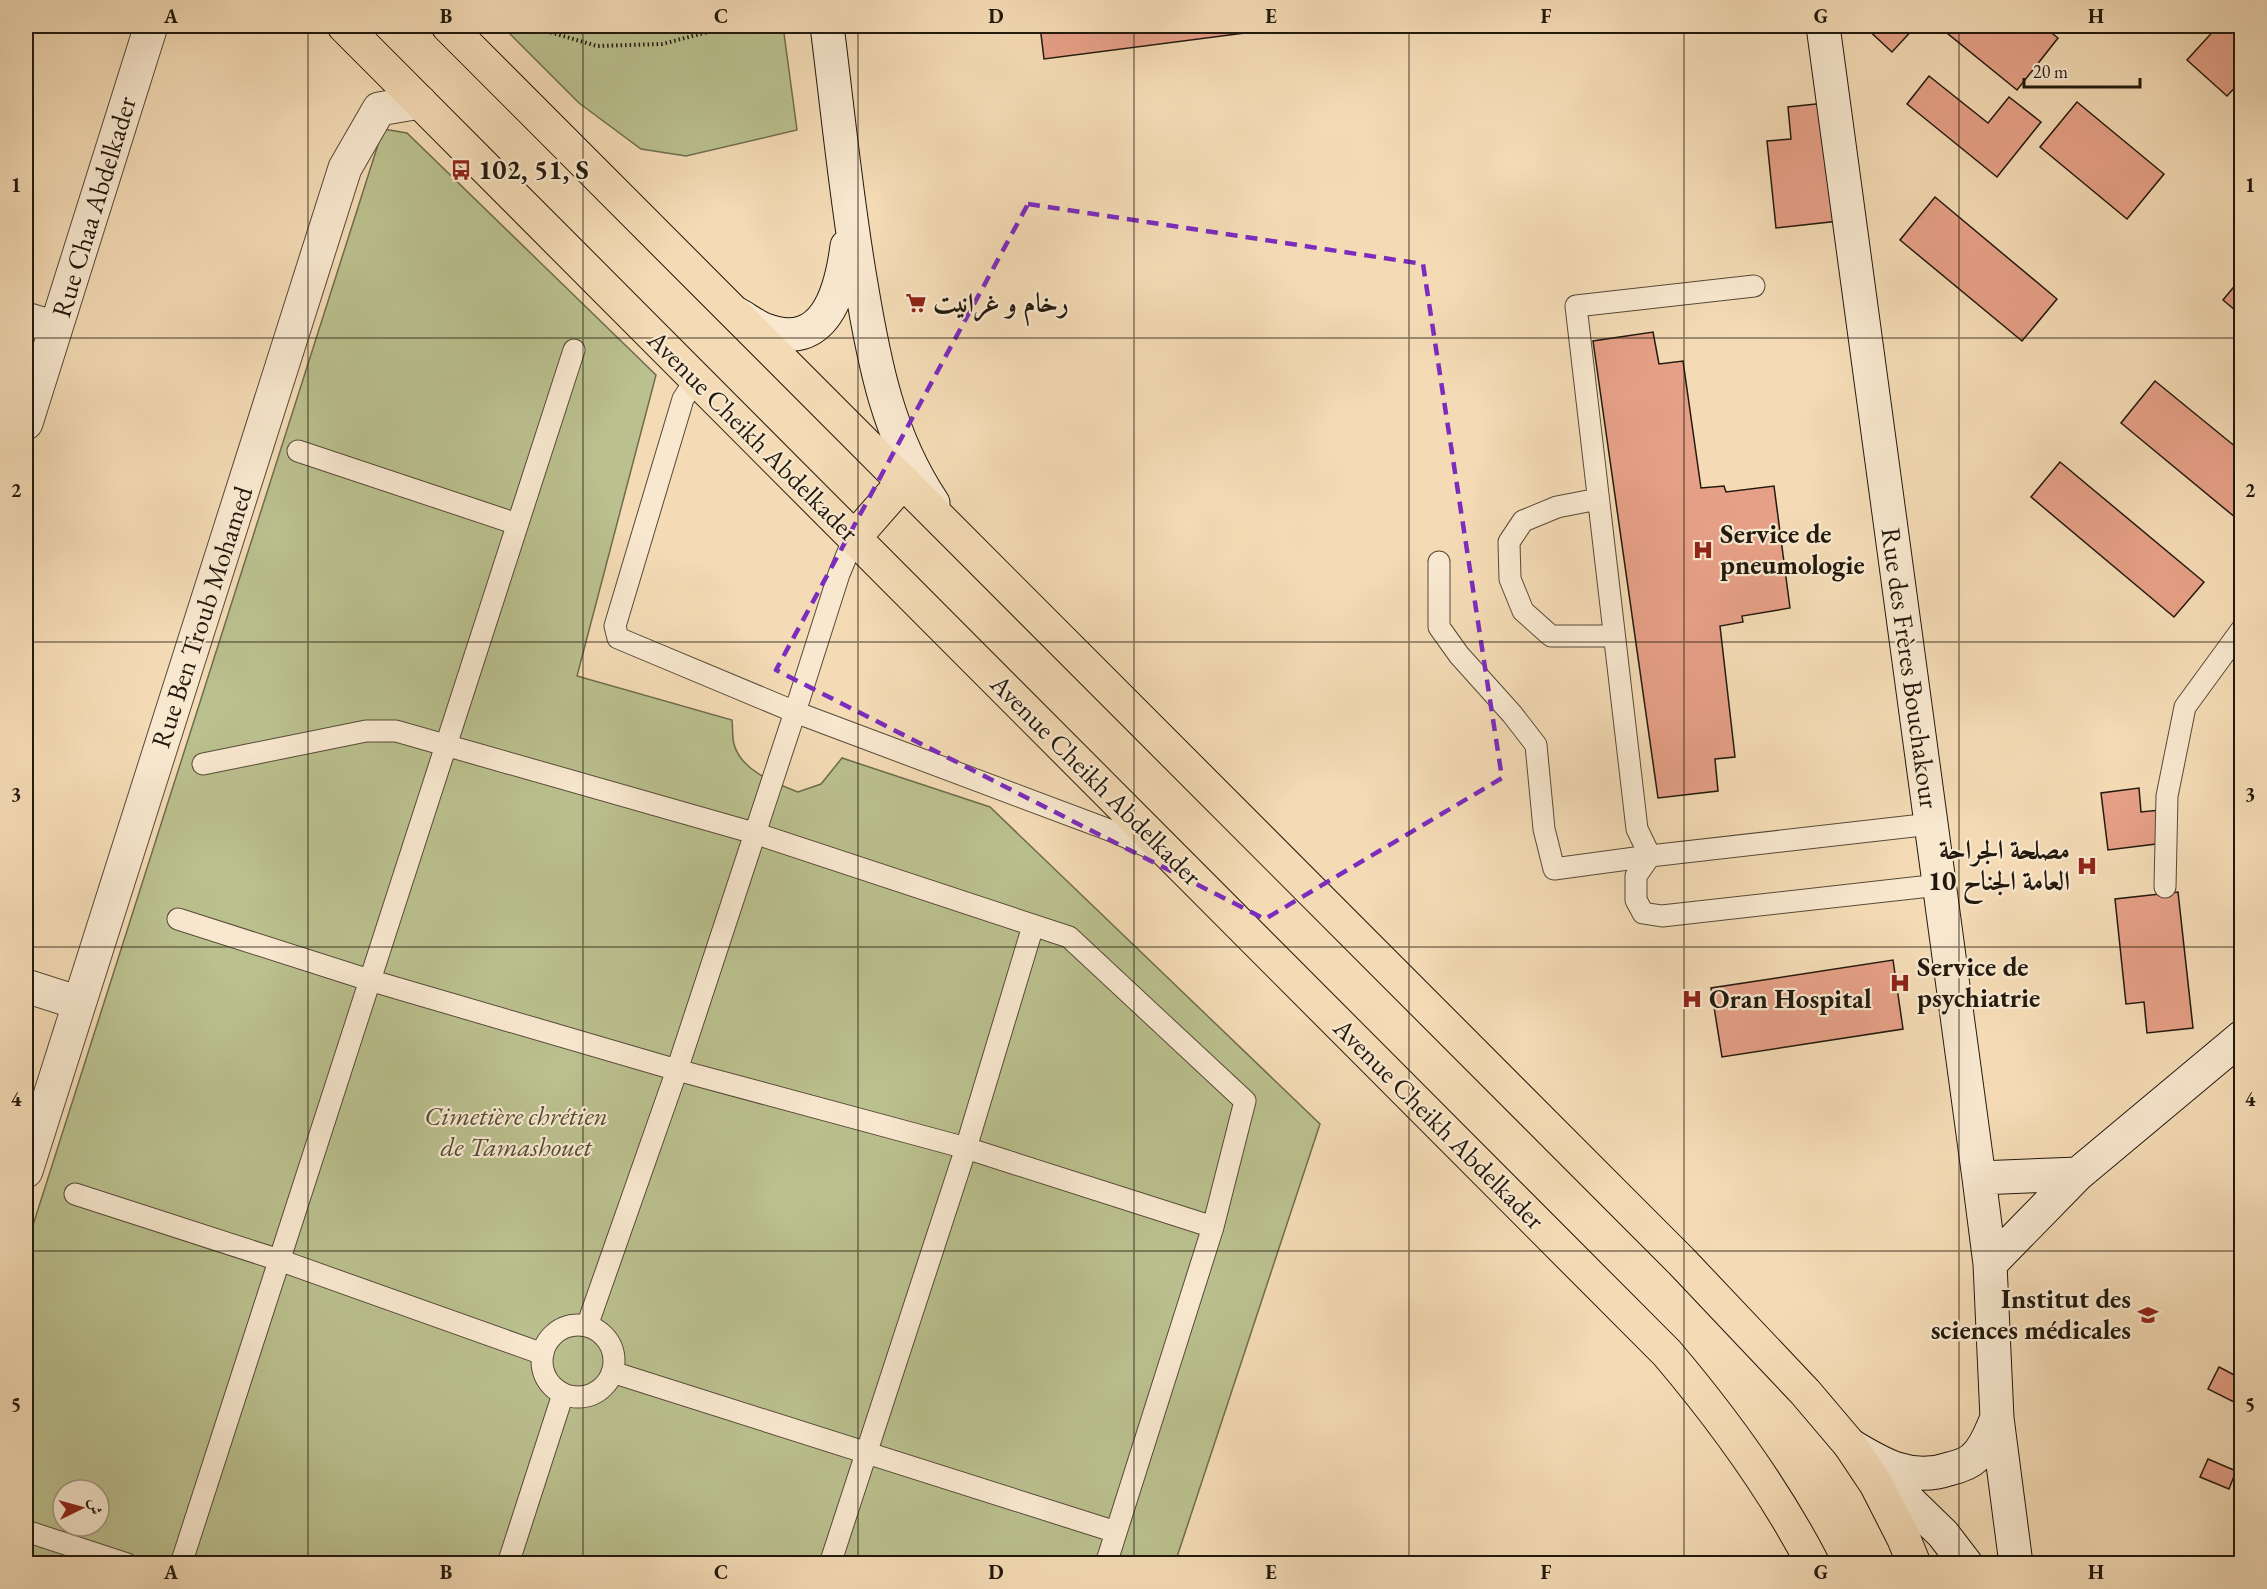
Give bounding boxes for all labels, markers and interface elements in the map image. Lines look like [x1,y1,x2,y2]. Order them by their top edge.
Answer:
text: A [163,3,179,29]
text: B [440,3,452,29]
text: C [714,3,728,29]
text: D [988,3,1004,29]
text: E [1265,3,1277,29]
text: F [1541,3,1552,29]
text: G [1814,3,1828,29]
text: H [2088,3,2104,29]
scale bar [2024,51,2140,89]
text: 20 m [2033,60,2068,83]
street label: Rue Chaa Abdelkader [43,92,144,322]
place label: 102, 51, S [478,152,589,187]
bus stop icon: 102, 51, S [449,158,473,182]
text: 1 [11,172,21,198]
text: 1 [2245,172,2255,198]
place label: رخام و غرانيت [933,285,1069,327]
supermarket icon: رخام و غرانيت [904,291,928,315]
street label: Avenue Cheikh Abdelkader [640,322,866,549]
text: 2 [11,477,22,503]
text: 2 [2245,477,2256,503]
street label: Rue Ben Troub Mohamed [143,481,260,752]
place label: Service de pneumologie [1720,516,1865,582]
street label: Rue des Frères Bouchakour [1873,525,1948,811]
hospital icon: Service de pneumologie [1691,538,1715,562]
street label: Avenue Cheikh Abdelkader [983,666,1209,893]
text: 3 [11,781,21,807]
text: 3 [2245,781,2255,807]
place label: مصلحة الجراحة العامة الجناح 10 [1928,832,2070,905]
hospital icon: مصلحة الجراحة العامة الجناح 10 [2075,854,2099,878]
place label: Service de psychiatrie [1917,949,2040,1015]
hospital icon: Service de psychiatrie [1888,971,1912,995]
place label: Oran Hospital [1709,981,1872,1016]
hospital icon: Oran Hospital [1680,987,1704,1011]
street label: Avenue Cheikh Abdelkader [1326,1010,1552,1237]
text: 4 [11,1086,22,1112]
text: 4 [2245,1086,2256,1112]
park label: Cimetière chrétien de Tamashouet [424,1098,608,1164]
place label: Institut des sciences médicales [1931,1281,2131,1347]
school or university icon: Institut des sciences médicales [2136,1303,2160,1327]
text: 5 [11,1391,21,1417]
text: 5 [2245,1391,2255,1417]
north arrow [51,1478,111,1538]
text: ش [84,1498,107,1516]
text: A [163,1559,179,1585]
text: B [440,1559,452,1585]
text: C [714,1559,728,1585]
text: D [988,1559,1004,1585]
text: E [1265,1559,1277,1585]
text: F [1541,1559,1552,1585]
text: G [1814,1559,1828,1585]
text: H [2088,1559,2104,1585]

